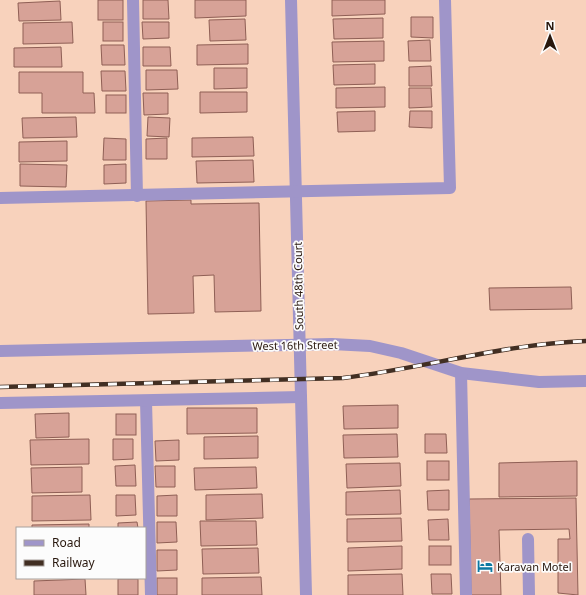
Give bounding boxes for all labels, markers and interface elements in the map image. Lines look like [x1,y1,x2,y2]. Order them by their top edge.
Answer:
north arrow [530,16,570,56]
text: N [546,18,554,33]
street label: South 48th Court [290,242,306,330]
street label: West 16th Street [252,337,338,353]
legend [16,527,146,579]
text: Road [52,534,81,551]
text: Railway [52,554,96,571]
hotel icon: Karavan Motel [476,557,494,575]
place label: Karavan Motel [497,559,572,574]

